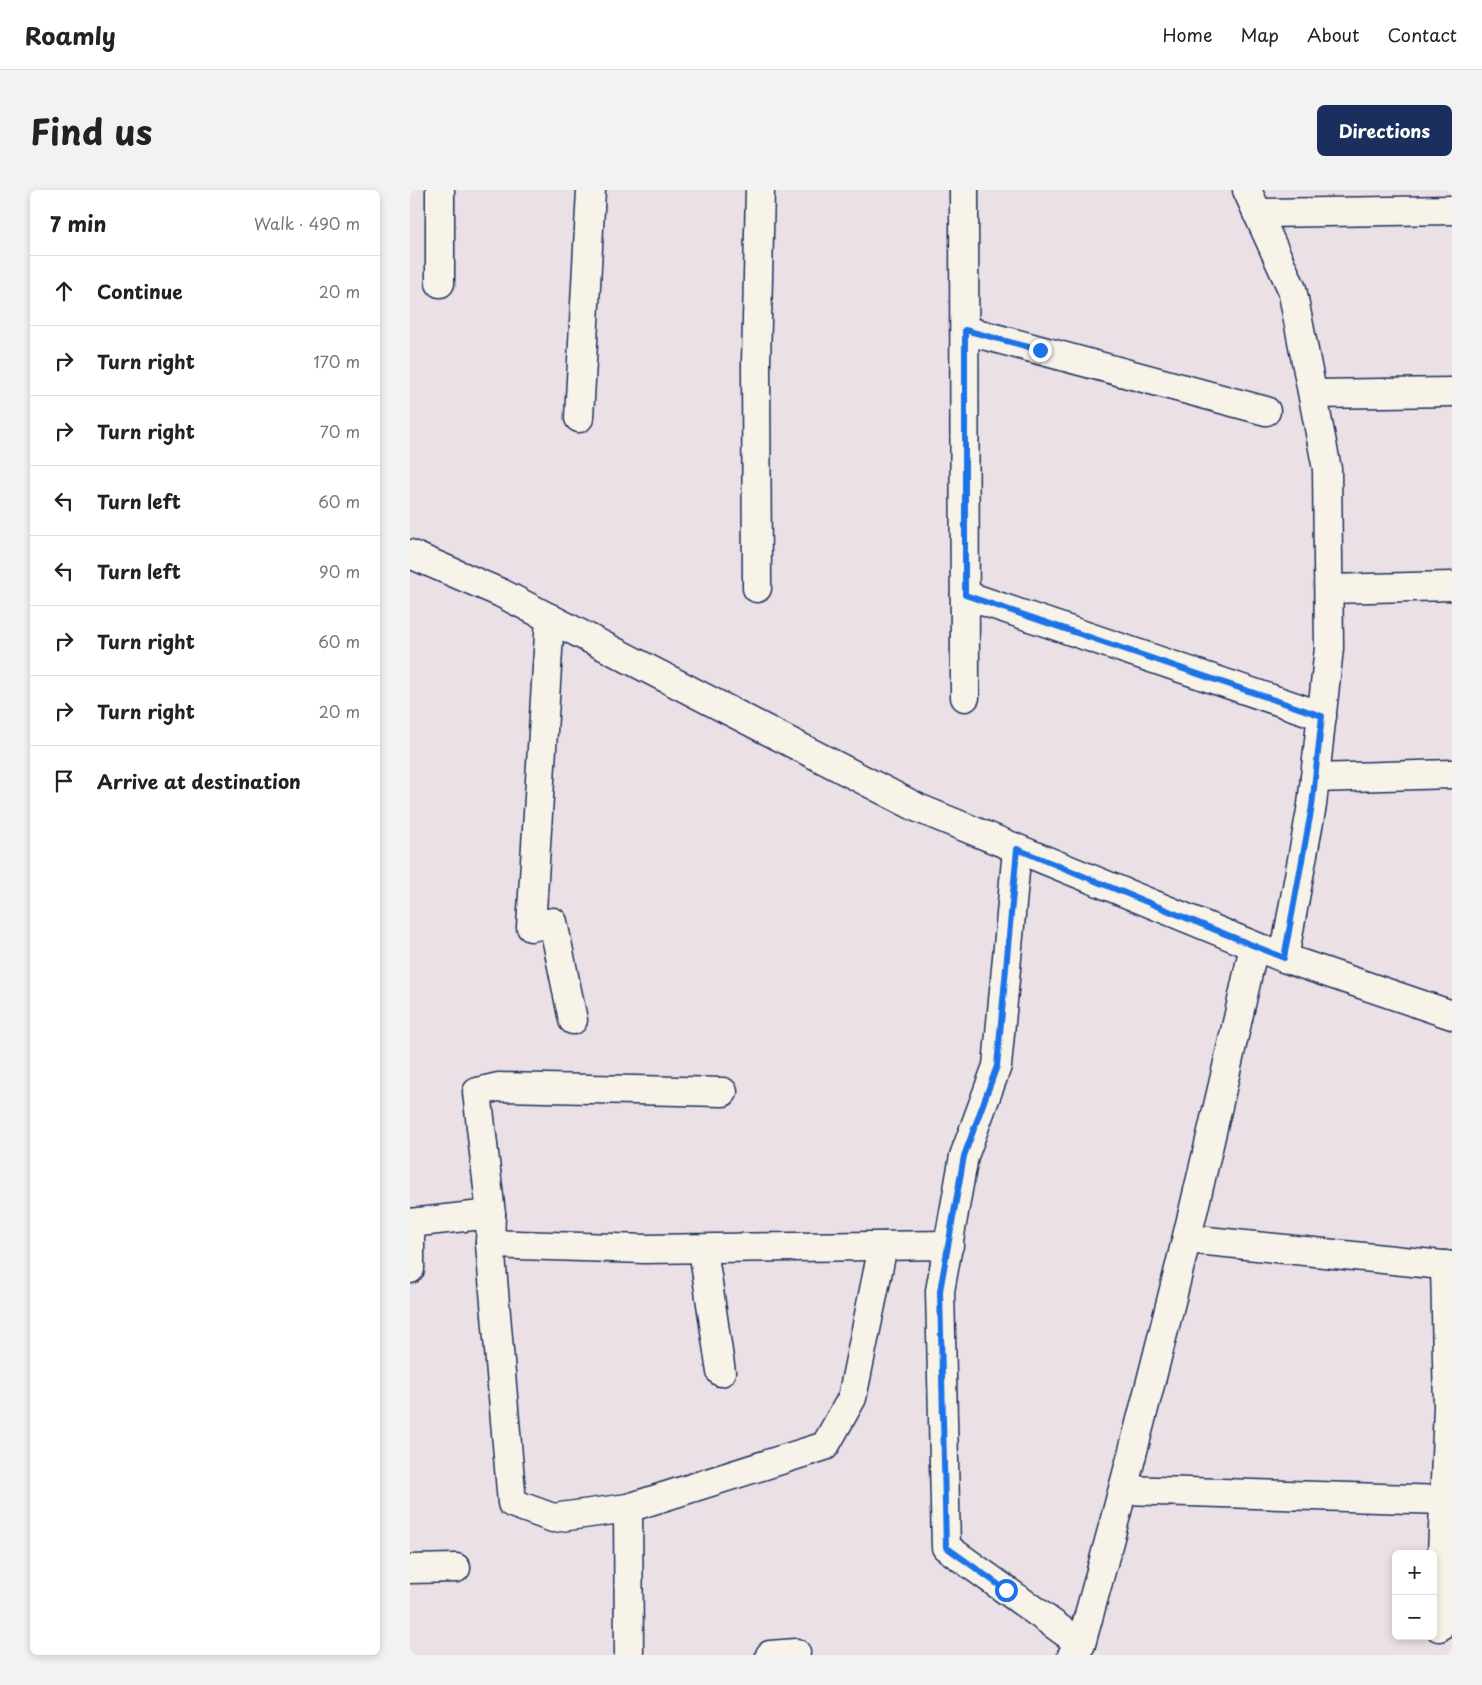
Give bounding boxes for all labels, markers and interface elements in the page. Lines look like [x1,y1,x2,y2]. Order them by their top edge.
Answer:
text: Roamly [25,17,116,53]
text: Home [1162,21,1212,48]
text: Map [1240,21,1279,48]
text: About [1307,21,1359,48]
text: Contact [1387,21,1457,48]
text: Find us [30,104,152,157]
button: Directions [1317,105,1452,156]
text: 7 min [50,207,106,239]
text: Walk · 490 m [254,211,360,235]
icon: ahead [50,277,78,305]
text: Continue [97,277,183,305]
text: 20 m [319,279,360,303]
route end [1029,339,1052,362]
icon: right [50,347,78,375]
text: Turn right [97,347,195,375]
text: 170 m [314,349,360,373]
icon: right [50,417,78,445]
text: Turn right [97,417,195,445]
text: 70 m [320,419,360,443]
icon: left [50,487,78,515]
text: Turn left [97,487,181,515]
text: 60 m [318,489,360,513]
icon: left [50,557,78,585]
text: Turn left [97,557,181,585]
text: 90 m [319,559,360,583]
icon: right [50,627,78,655]
text: Turn right [97,627,195,655]
text: 60 m [318,629,360,653]
icon: right [50,697,78,725]
text: Turn right [97,697,195,725]
text: 20 m [319,699,360,723]
icon: arrive [50,767,78,795]
text: Arrive at destination [97,767,301,795]
map controls [1392,1550,1437,1640]
button: + [1392,1550,1437,1595]
route start [995,1579,1018,1602]
button: − [1392,1595,1437,1640]

